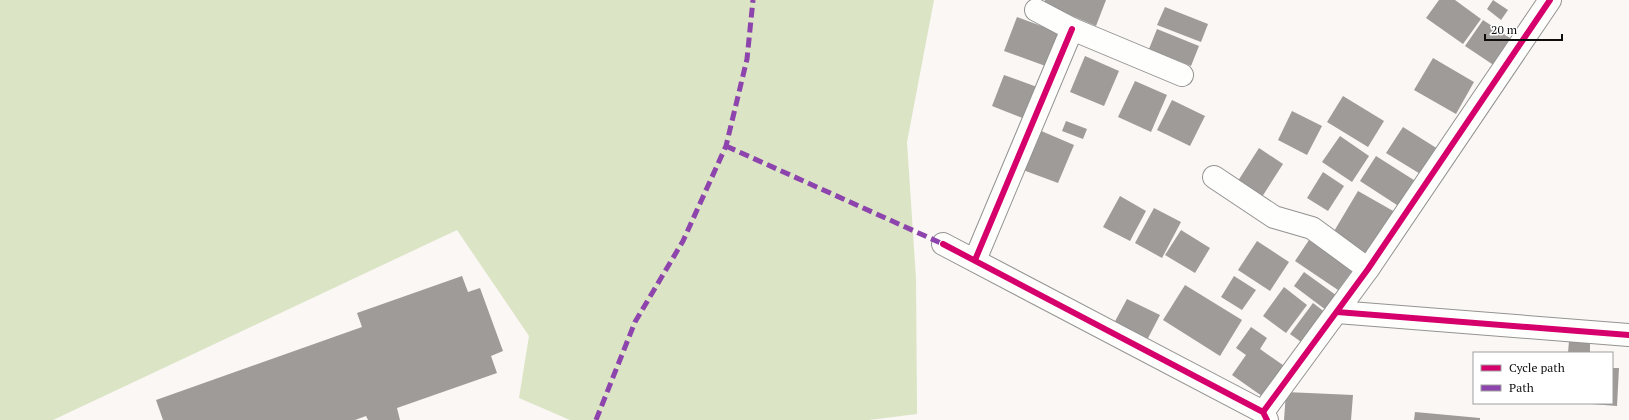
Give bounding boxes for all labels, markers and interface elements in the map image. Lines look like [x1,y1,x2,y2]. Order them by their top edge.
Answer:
scale bar [1485,16,1562,42]
text: 20 m [1491,22,1518,37]
legend [1473,352,1613,404]
text: Cycle path [1509,360,1565,375]
text: Path [1509,380,1534,395]

